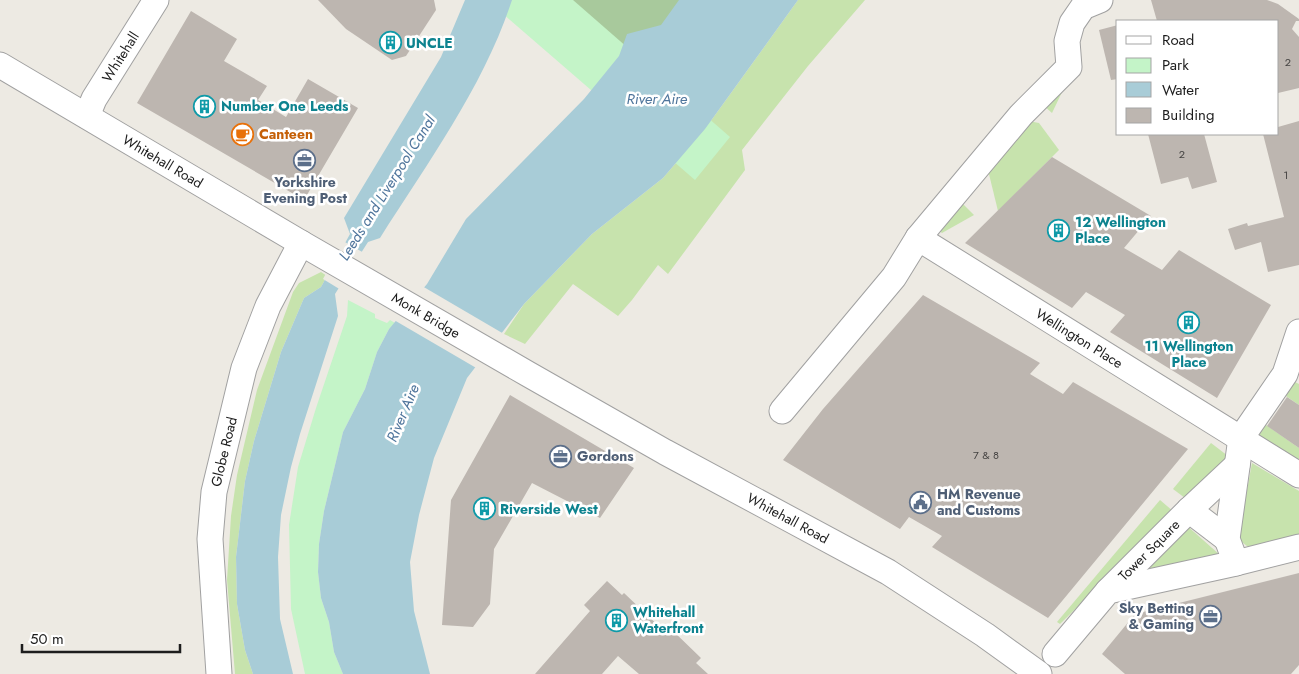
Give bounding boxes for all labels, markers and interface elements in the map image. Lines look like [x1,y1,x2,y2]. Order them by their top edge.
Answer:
legend [1116,20,1279,135]
street label: Whitehall [97,28,144,86]
text: Road [1162,29,1194,51]
building icon: UNCLE [378,31,402,55]
place label: UNCLE [406,33,453,53]
text: Park [1162,54,1189,76]
house number: 2 [1285,54,1291,70]
text: Water [1162,79,1200,101]
water label: River Aire [627,88,688,110]
building icon: Number One Leeds [193,94,217,118]
place label: Number One Leeds [221,96,349,116]
text: Building [1162,104,1214,126]
water label: Leeds and Liverpool Canal [333,111,441,265]
cafe icon: Canteen [231,122,255,146]
place label: Canteen [259,124,313,144]
street label: Whitehall Road [119,130,207,193]
house number: 2 [1179,146,1185,162]
office icon: Yorkshire Evening Post [293,148,317,172]
house number: 1 [1284,167,1288,183]
place label: Yorkshire Evening Post [263,172,347,208]
place label: 12 Wellington Place [1075,212,1166,248]
building icon: 12 Wellington Place [1047,218,1071,242]
street label: Monk Bridge [388,287,464,343]
street label: Wellington Place [1032,304,1127,373]
building icon: 11 Wellington Place [1177,311,1201,335]
place label: 11 Wellington Place [1144,336,1234,372]
water label: River Aire [381,380,425,445]
street label: Globe Road [206,415,242,489]
office icon: Gordons [549,444,573,468]
place label: Gordons [577,446,634,466]
house number: 7 & 8 [973,447,999,463]
place label: HM Revenue and Customs [937,484,1021,520]
street label: Whitehall Road [743,488,832,548]
public building icon: HM Revenue and Customs [909,490,933,514]
building icon: Riverside West [472,497,496,521]
place label: Riverside West [500,499,598,519]
street label: Tower Square [1114,515,1184,585]
place label: Sky Betting & Gaming [1119,598,1194,634]
place label: Whitehall Waterfront [633,602,704,638]
office icon: Sky Betting & Gaming [1198,604,1222,628]
building icon: Whitehall Waterfront [605,608,629,632]
scale bar [22,622,180,654]
text: 50 m [30,628,64,650]

